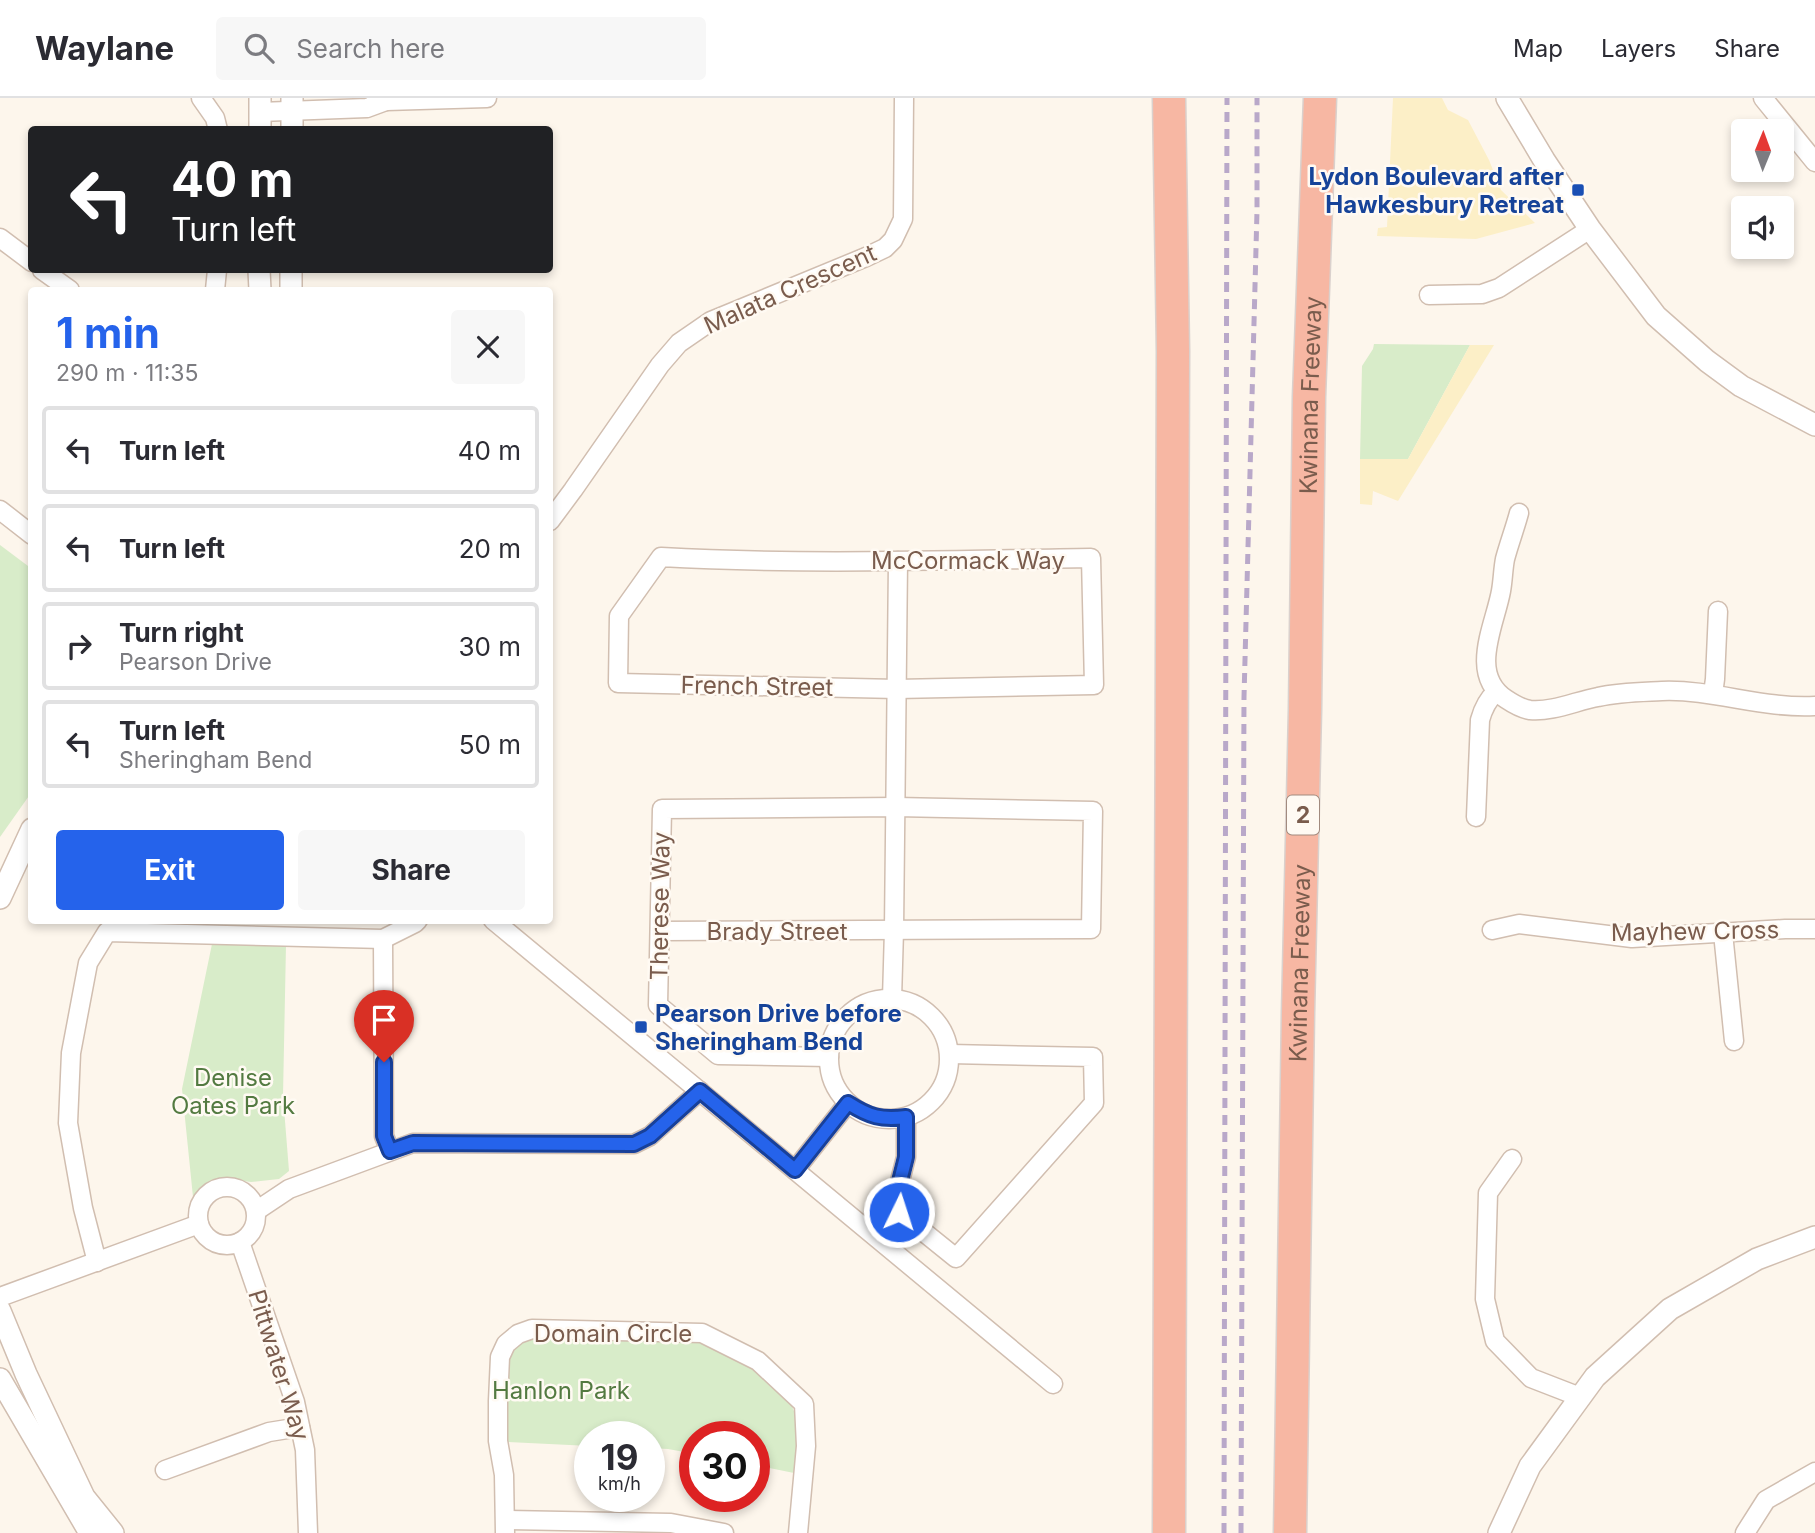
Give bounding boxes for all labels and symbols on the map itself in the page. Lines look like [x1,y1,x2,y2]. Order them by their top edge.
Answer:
north arrow [1731,119,1794,182]
place label: Lydon Boulevard after Hawkesbury Retreat [1308,162,1564,219]
marker: Lydon Boulevard after Hawkesbury Retreat [1570,182,1586,198]
street label: Malata Crescent [700,238,881,340]
street label: Kwinana Freeway [1293,296,1327,494]
street label: McCormack Way [871,546,1065,575]
street label: French Street [680,670,834,702]
road number: 2 [1287,796,1319,834]
street label: Therese Way [644,831,676,981]
street label: Kwinana Freeway [1283,864,1316,1062]
street label: Mayhew Cross [1611,915,1779,947]
street label: Brady Street [707,917,848,946]
pin [354,990,414,1062]
place label: Pearson Drive before Sheringham Bend [655,999,902,1056]
marker: Pearson Drive before Sheringham Bend [633,1019,649,1035]
park label: Denise Oates Park [171,1063,295,1120]
position arrow [862,1175,936,1249]
street label: Pittwater Way [242,1286,316,1444]
street label: Domain Circle [534,1319,692,1348]
park label: Hanlon Park [492,1376,630,1405]
speed limit sign: 30 [679,1421,770,1512]

